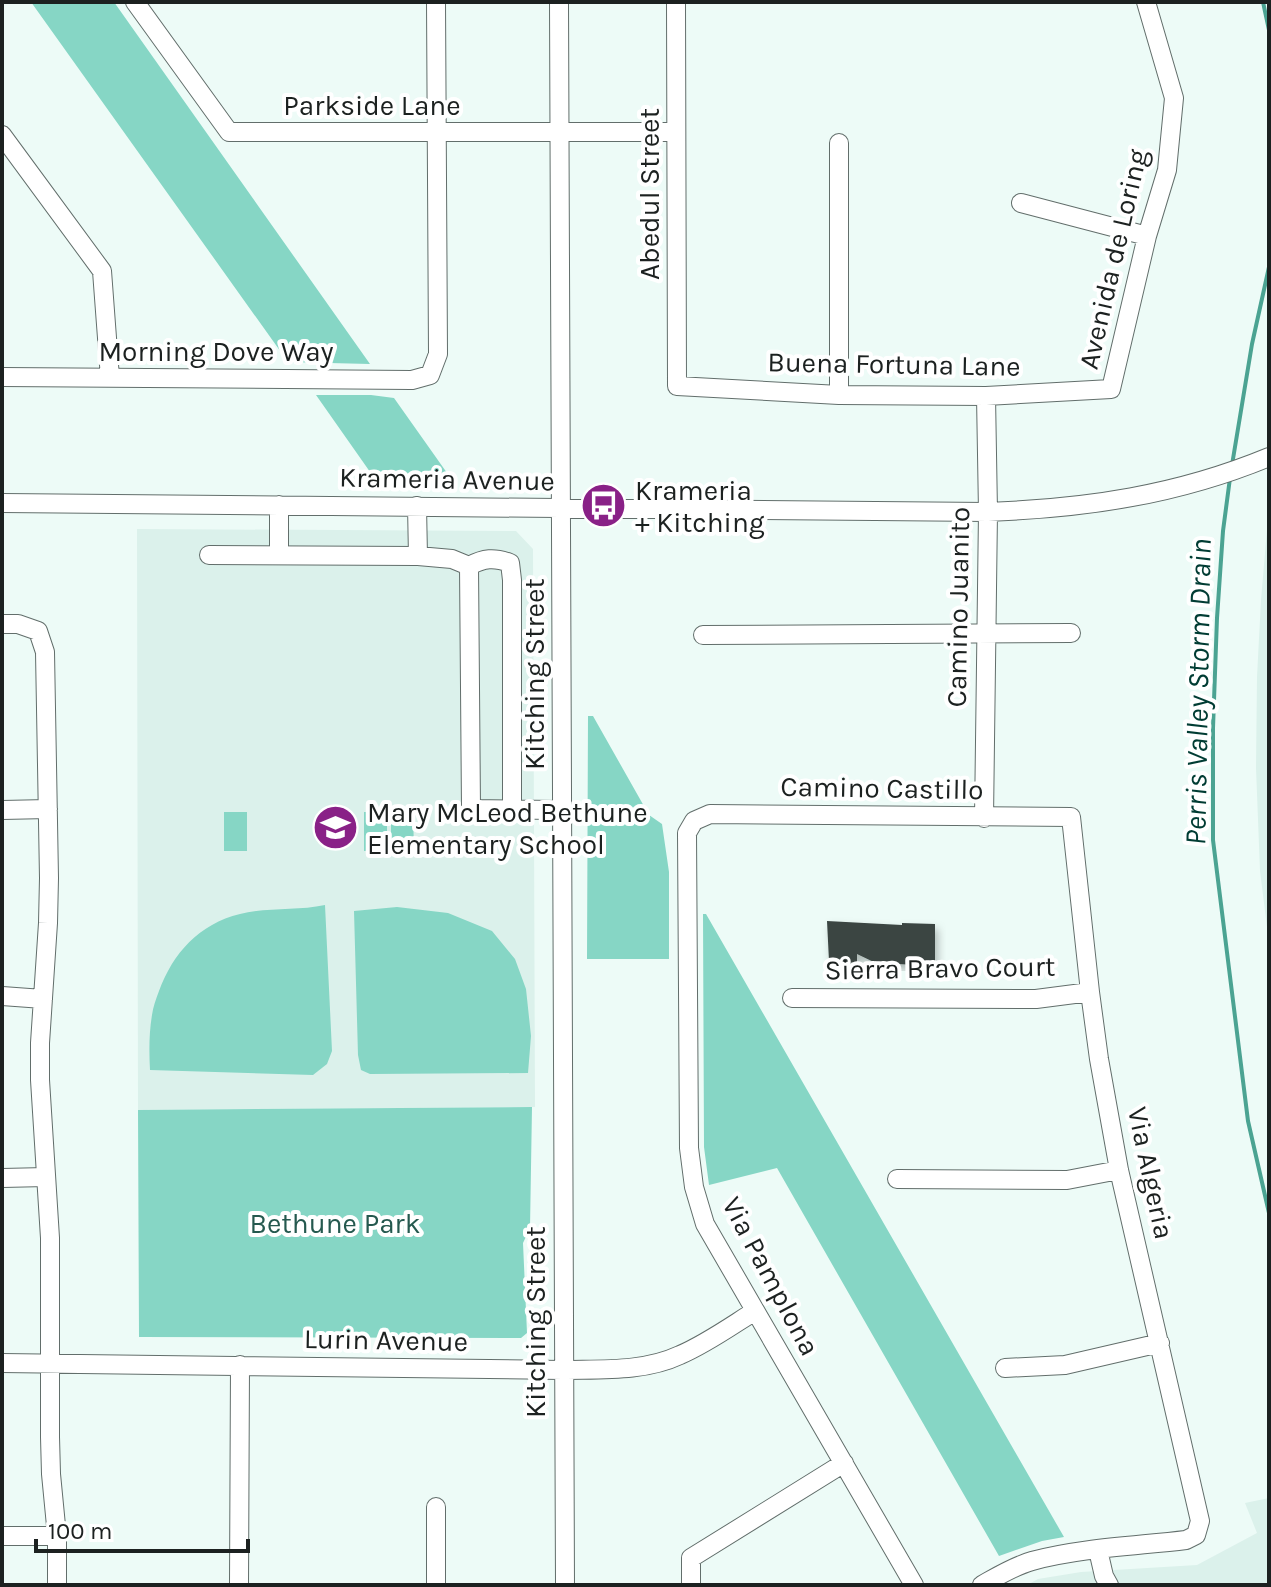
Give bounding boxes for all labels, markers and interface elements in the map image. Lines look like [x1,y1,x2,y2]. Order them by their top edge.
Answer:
street label: Parkside Lane [283,89,461,122]
street label: Abedul Street [633,108,666,280]
street label: Avenida de Loring [1072,145,1154,372]
street label: Morning Dove Way [98,335,334,368]
street label: Buena Fortuna Lane [767,345,1021,383]
street label: Krameria Avenue [339,461,555,497]
place label: Krameria + Kitching [635,474,765,539]
bus stop icon: Krameria + Kitching [580,482,628,530]
street label: Camino Juanito [940,506,976,708]
water label: Perris Valley Storm Drain [1177,538,1219,846]
street label: Kitching Street [518,578,551,770]
street label: Camino Castillo [780,770,984,806]
place label: Mary McLeod Bethune Elementary School [367,796,648,861]
school or university icon: Mary McLeod Bethune Elementary School [312,804,360,852]
street label: Sierra Bravo Court [824,949,1056,987]
street label: Via Algeria [1121,1104,1181,1242]
street label: Via Pamplona [715,1191,827,1361]
park label: Bethune Park [250,1207,420,1240]
street label: Kitching Street [519,1226,552,1418]
street label: Lurin Avenue [304,1322,468,1358]
scale bar [36,1503,248,1553]
text: 100 m [48,1517,113,1545]

